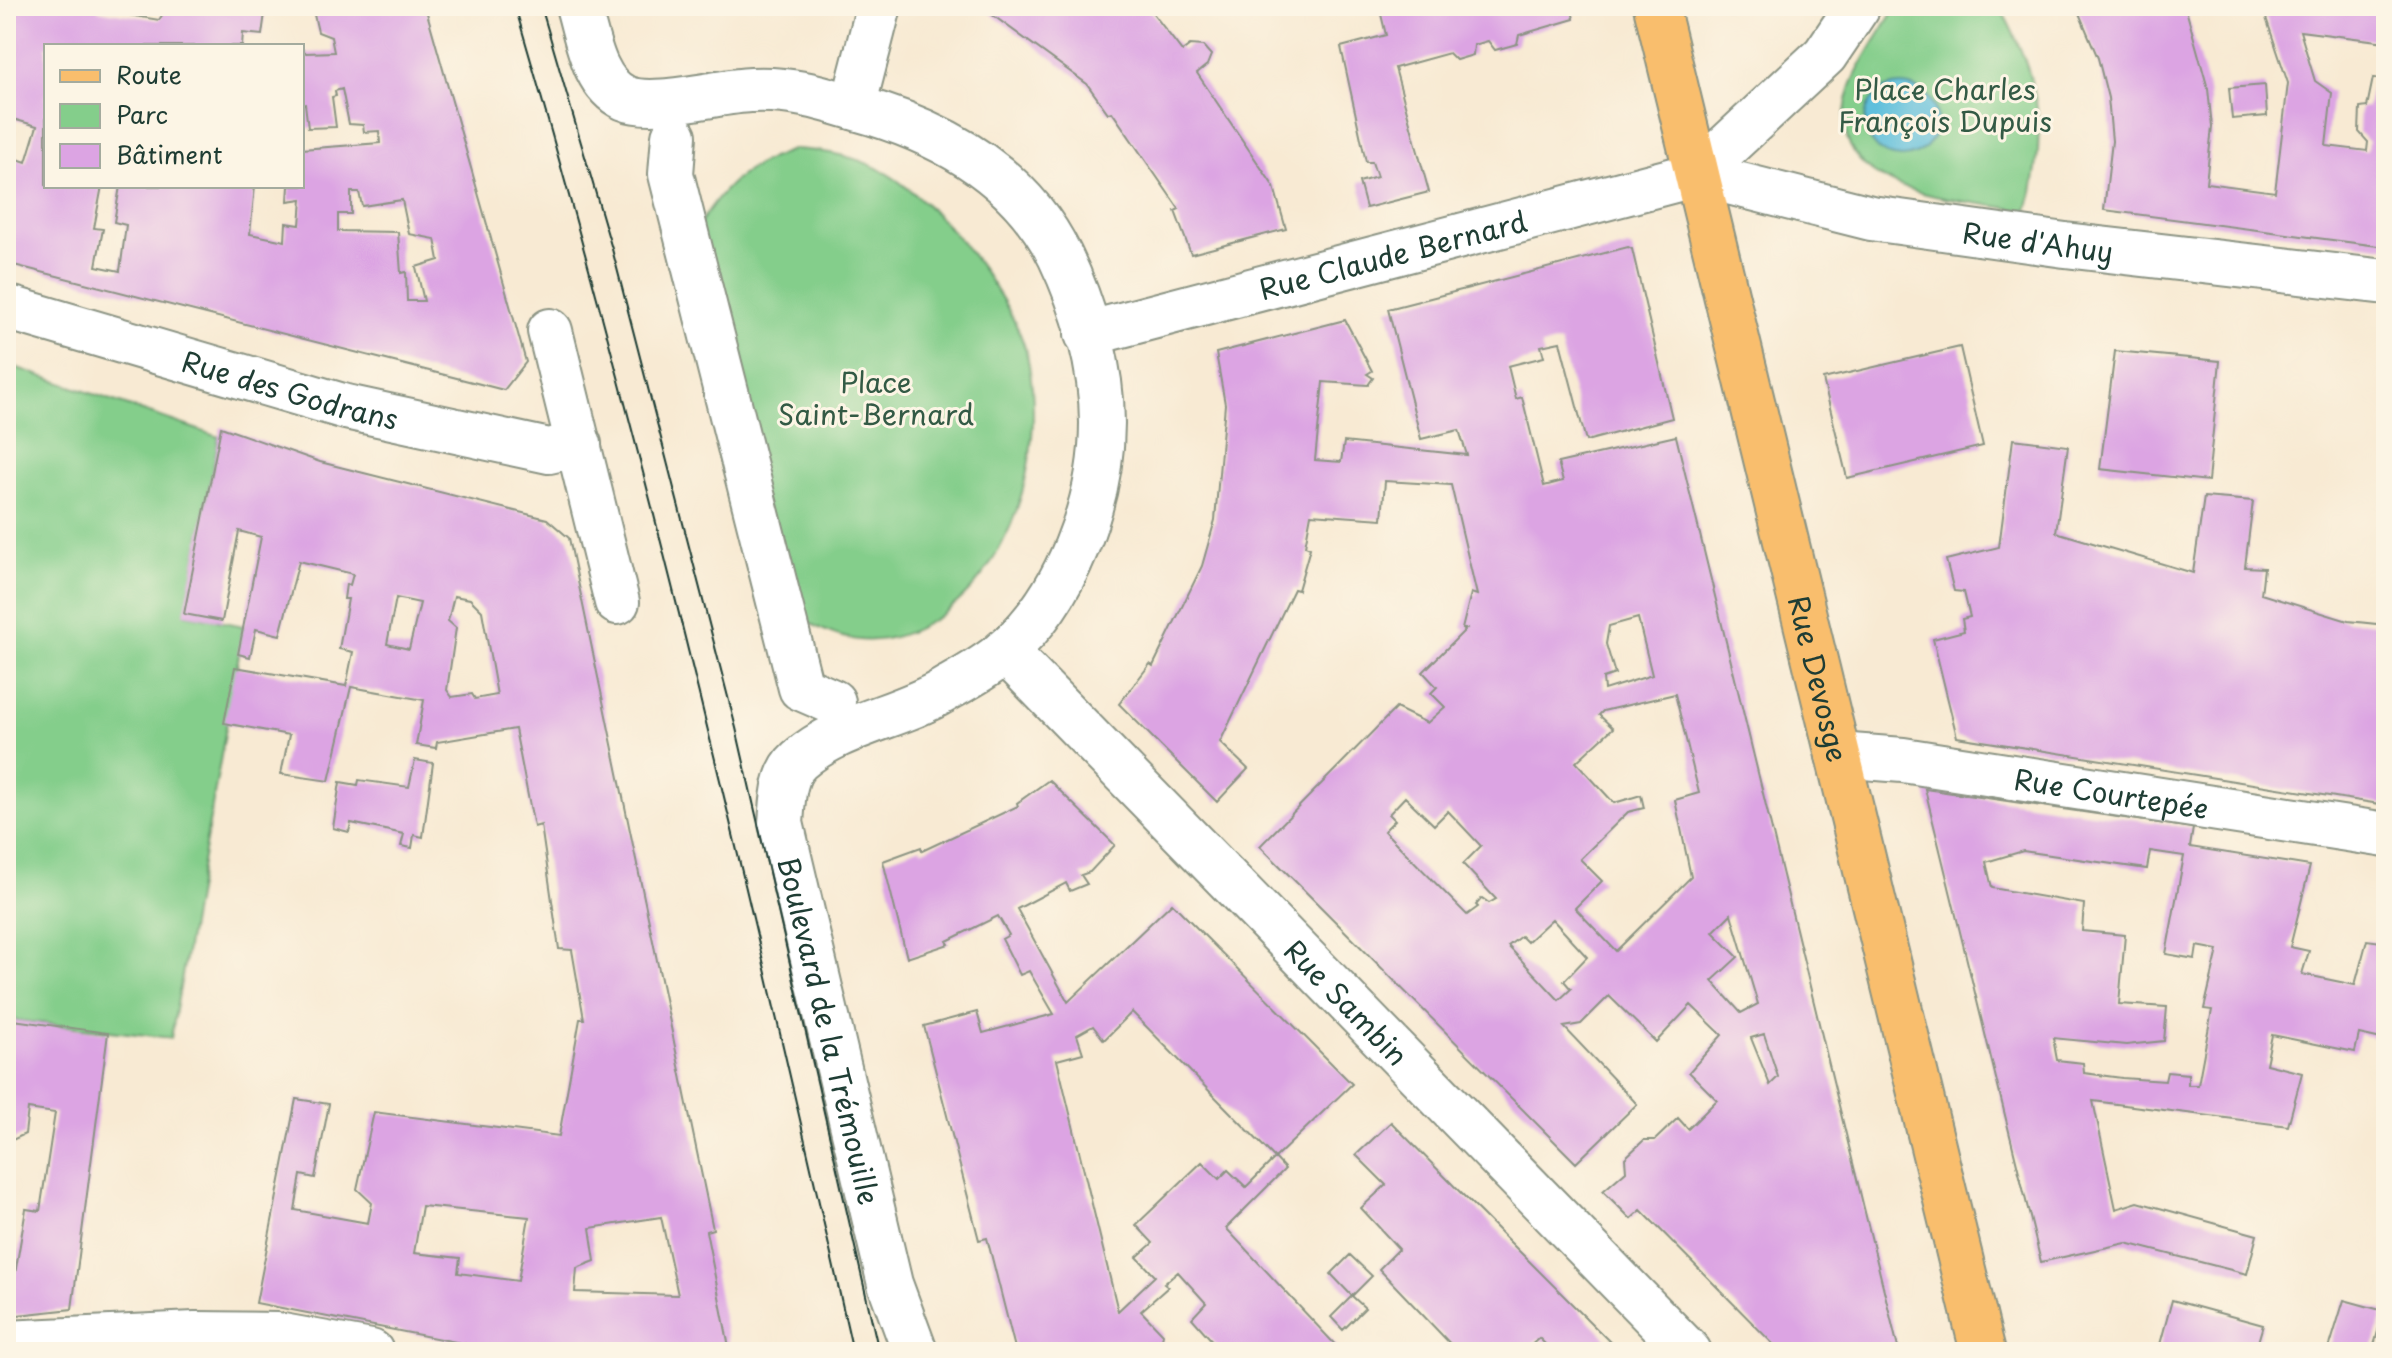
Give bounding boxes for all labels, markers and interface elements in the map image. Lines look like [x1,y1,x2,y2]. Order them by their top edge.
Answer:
legend [44,44,304,188]
text: Route [116,56,182,92]
park label: Place Charles François Dupuis [1838,67,2052,142]
text: Parc [116,96,168,132]
text: Bâtiment [116,136,223,172]
street label: Rue Claude Bernard [1254,198,1531,310]
street label: Rue d'Ahuy [1960,210,2115,272]
street label: Rue des Godrans [177,338,402,439]
park label: Place Saint-Bernard [778,360,974,435]
street label: Rue Devosge [1778,591,1860,766]
street label: Rue Courtepée [2011,756,2211,829]
street label: Boulevard de la Trémouille [768,852,892,1209]
street label: Rue Sambin [1275,929,1419,1075]

